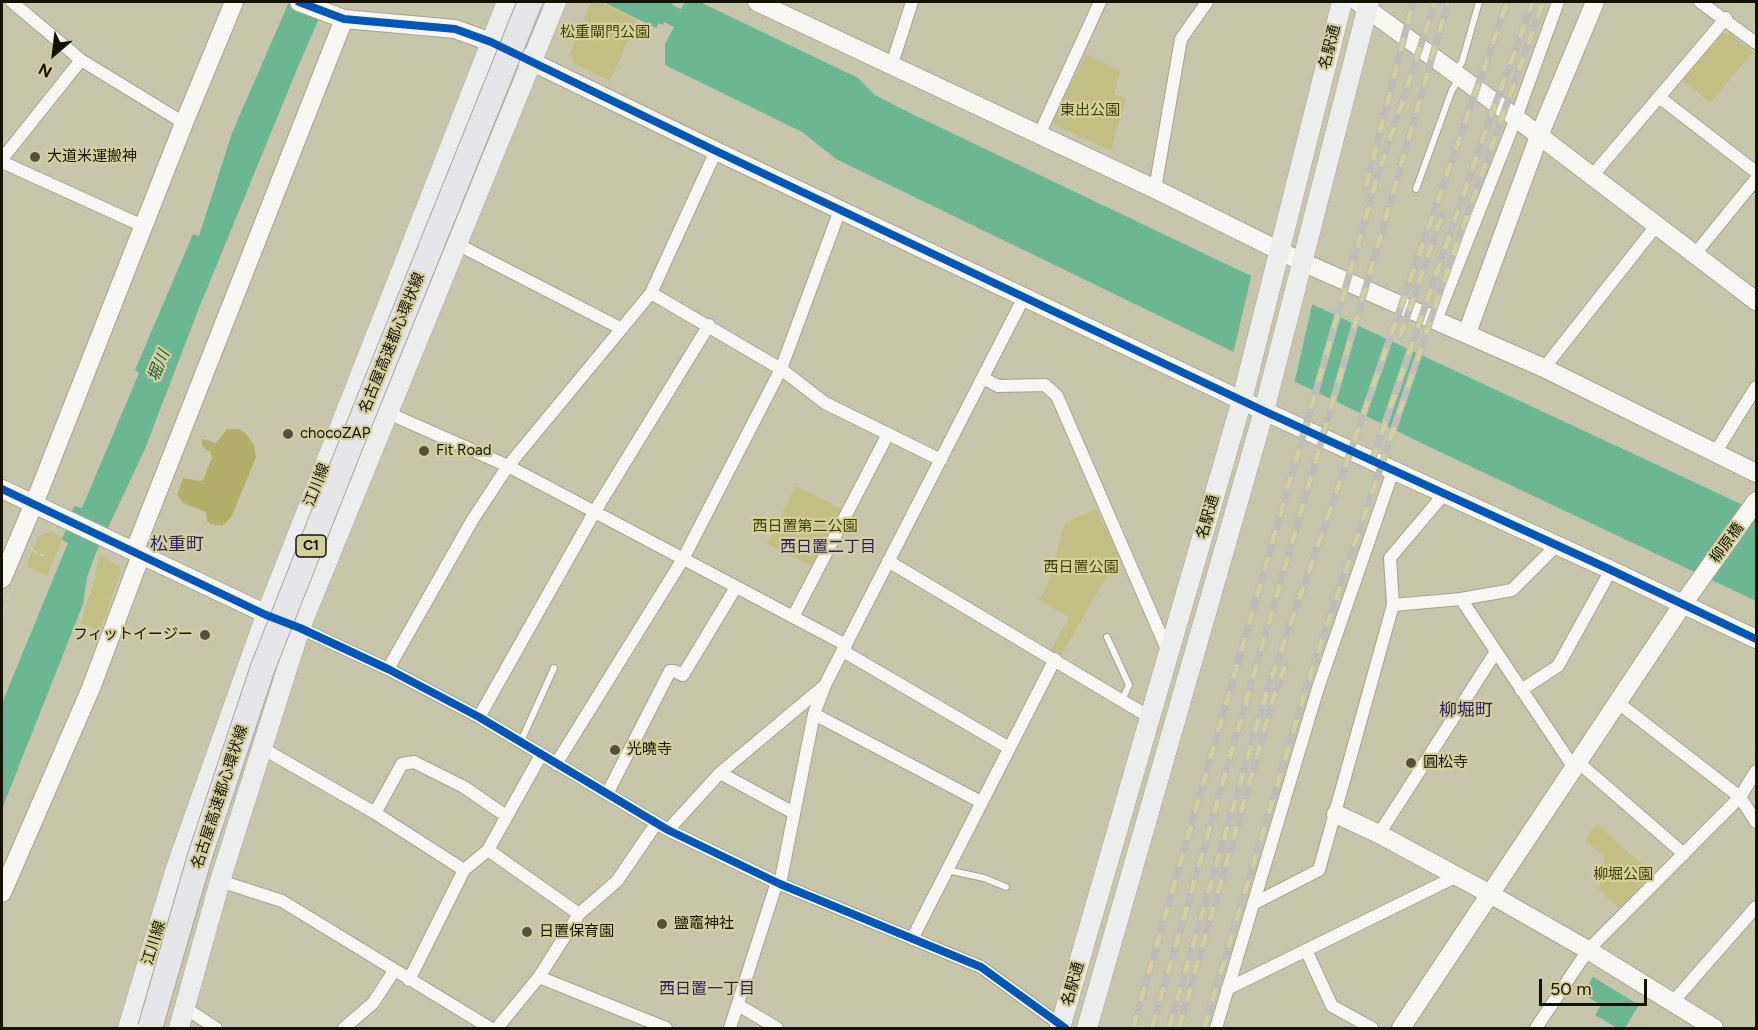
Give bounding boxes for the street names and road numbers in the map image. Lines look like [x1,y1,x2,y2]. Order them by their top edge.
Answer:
street label: 名駅通 [1316,23,1344,71]
street label: 名古屋高速都心環状線 [356,270,428,416]
street label: 江川線 [301,461,333,509]
street label: 名駅通 [1193,493,1223,541]
street label: 柳原橋 [1706,520,1748,566]
road number: C1 [296,535,326,557]
street label: 名古屋高速都心環状線 [188,723,252,871]
street label: 江川線 [139,919,169,967]
street label: 名駅通 [1058,960,1088,1008]

